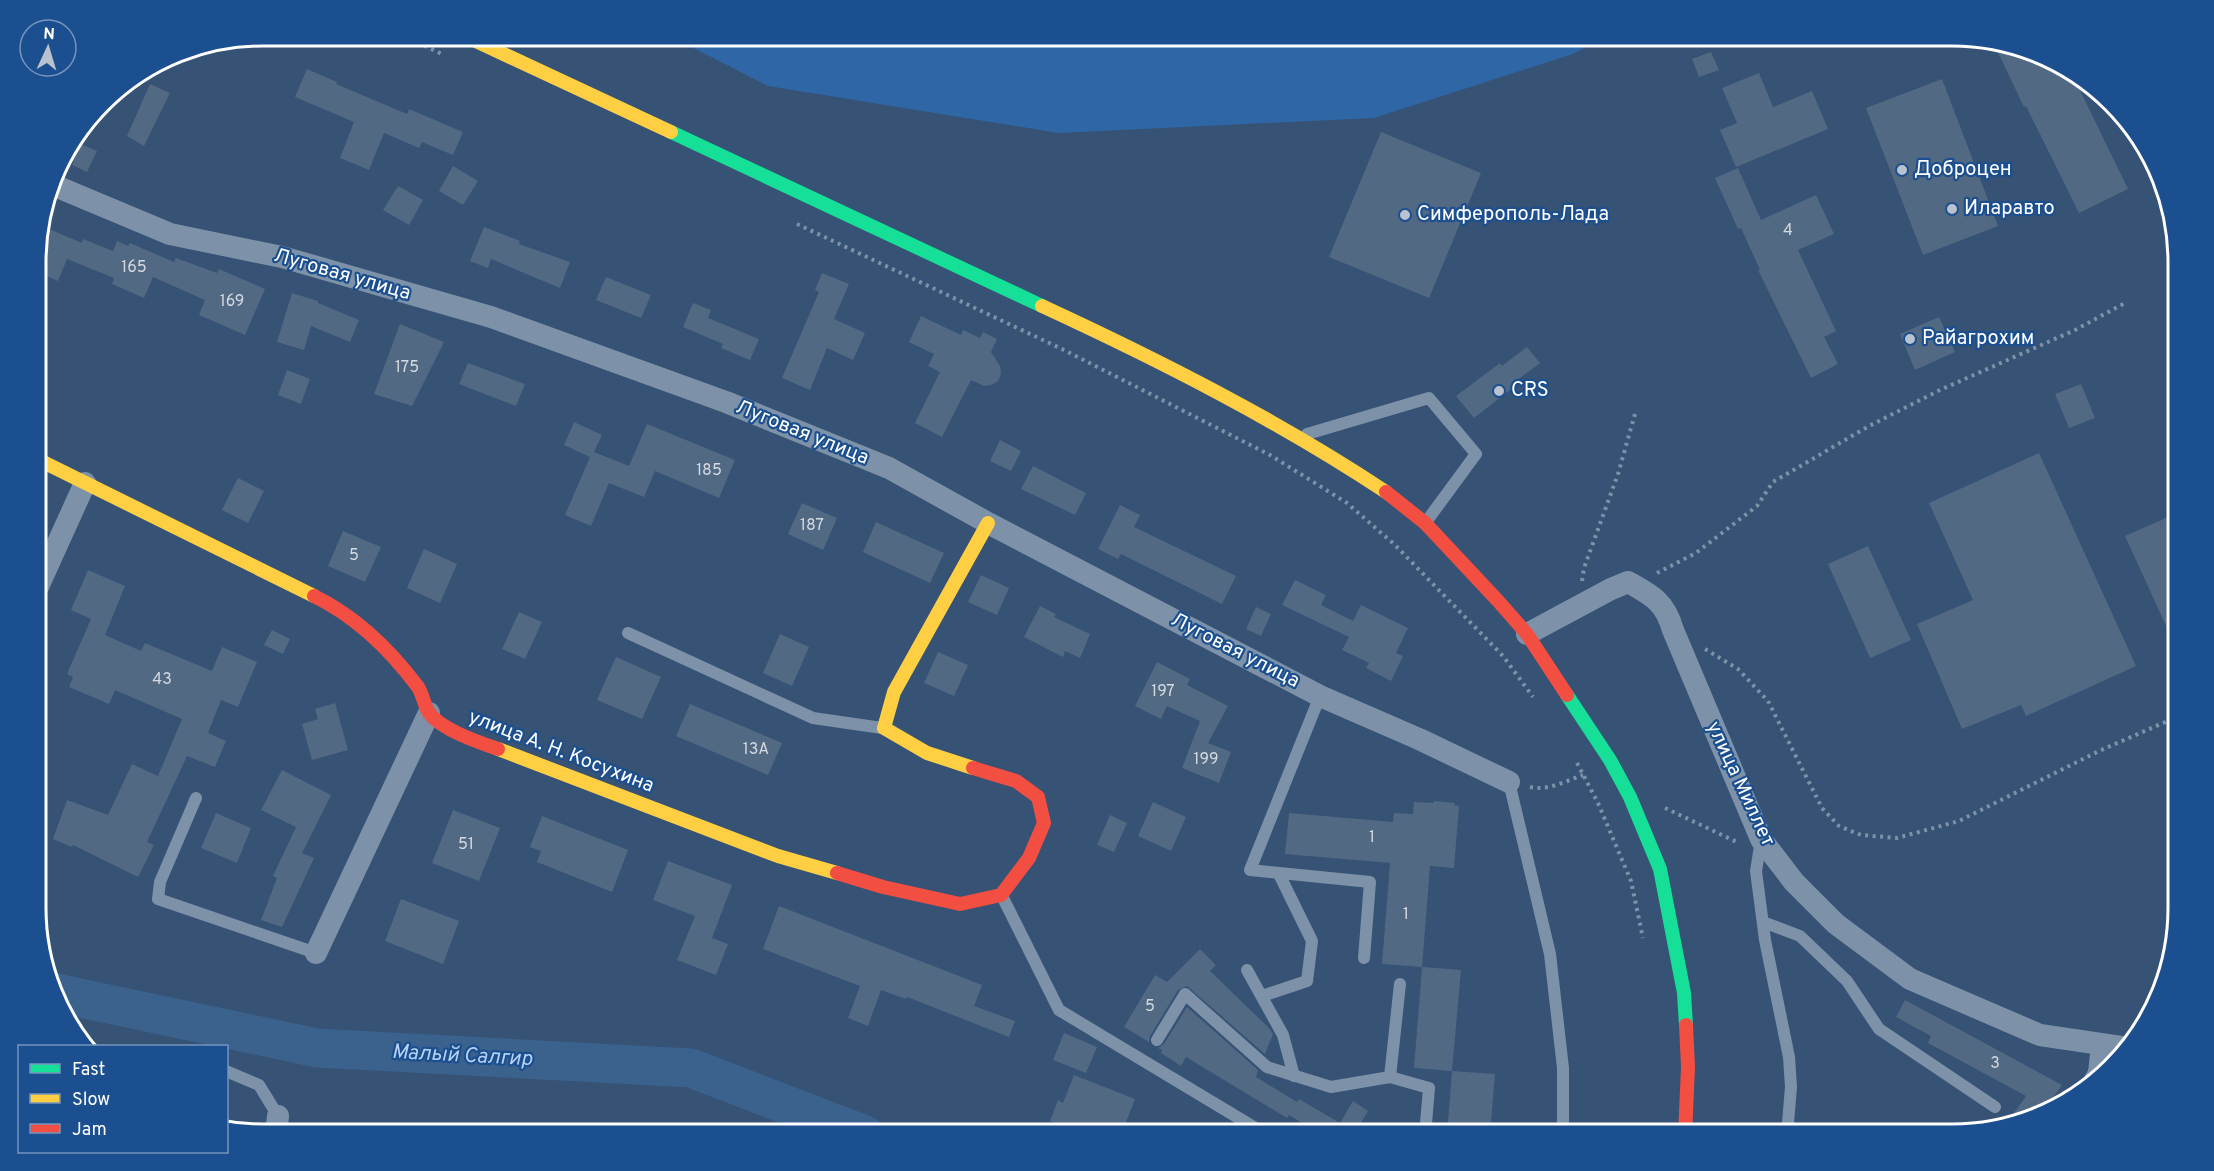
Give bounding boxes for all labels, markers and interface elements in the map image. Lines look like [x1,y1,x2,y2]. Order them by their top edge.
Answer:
north arrow [18,18,78,78]
text: N [42,25,55,45]
place label: Доброцен [1914,157,2012,183]
marker: Доброцен [1895,163,1909,177]
place label: Иларавто [1964,196,2055,222]
place label: Симферополь-Лада [1417,202,1609,228]
marker: Иларавто [1945,202,1959,216]
marker: Симферополь-Лада [1398,208,1412,222]
house number: 4 [1783,221,1793,241]
street label: Луговая улица [270,243,414,307]
house number: 165 [121,258,147,278]
house number: 169 [220,292,244,312]
place label: Райагрохим [1922,326,2034,352]
marker: Райагрохим [1903,332,1917,346]
house number: 175 [395,358,419,378]
place label: CRS [1511,378,1549,404]
marker: CRS [1492,384,1506,398]
street label: Луговая улица [732,394,872,472]
house number: 185 [696,461,722,481]
house number: 187 [800,516,824,536]
house number: 5 [349,546,359,566]
street label: Луговая улица [1166,607,1304,695]
house number: 43 [152,670,172,690]
house number: 197 [1151,682,1175,702]
street label: улица А. Н. Косухина [464,705,658,799]
street label: улица Миллет [1700,717,1780,851]
house number: 13А [743,740,769,760]
house number: 199 [1193,750,1219,770]
house number: 1 [1369,828,1375,848]
house number: 51 [458,835,474,855]
house number: 1 [1403,905,1409,925]
house number: 5 [1145,997,1155,1017]
water label: Малый Салгир [391,1039,533,1073]
legend [18,1045,228,1153]
house number: 3 [1990,1054,2000,1074]
text: Fast [72,1059,105,1082]
text: Slow [72,1089,110,1112]
text: Jam [72,1119,107,1142]

